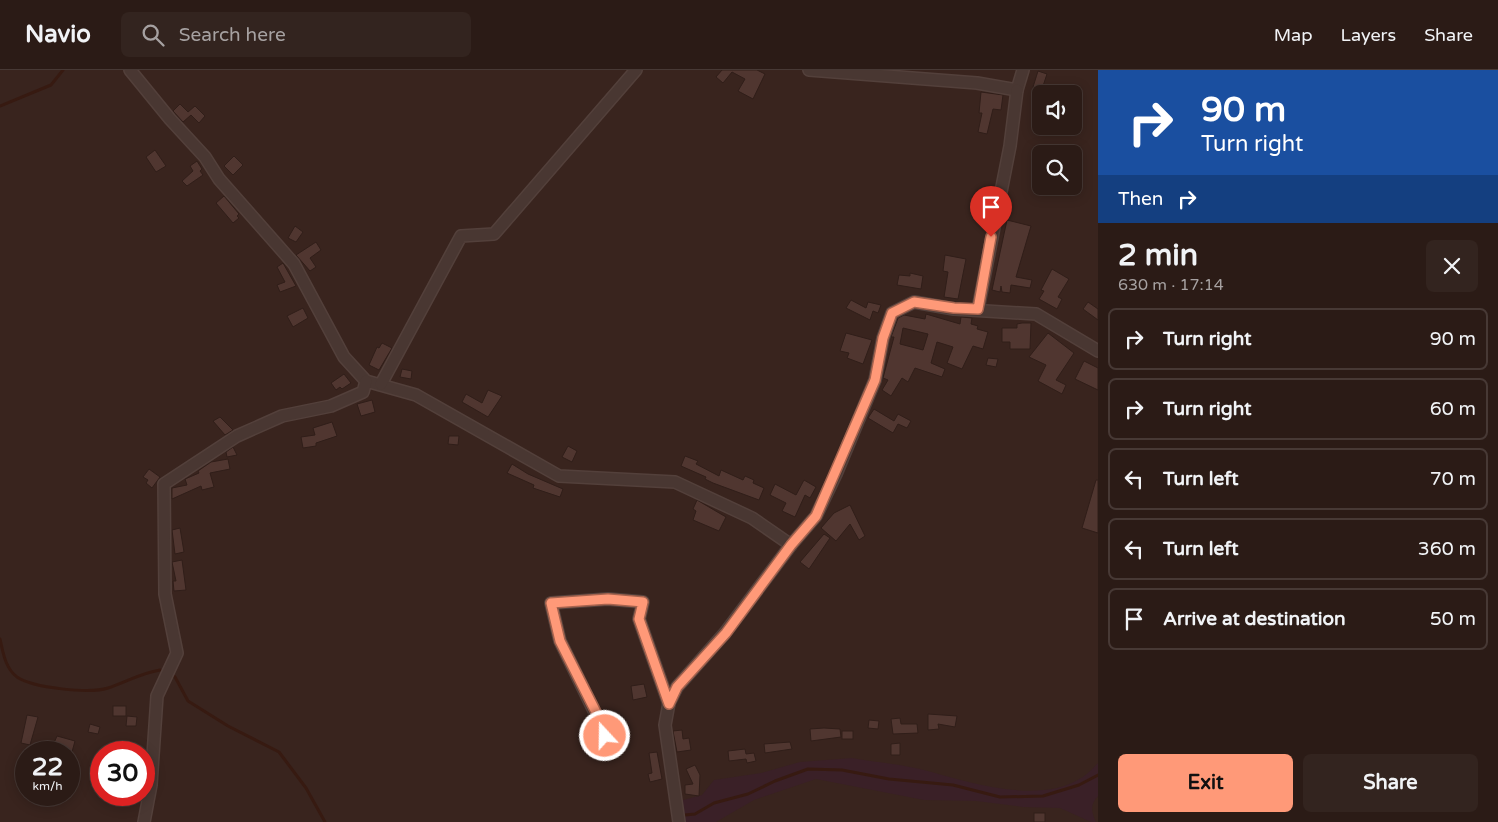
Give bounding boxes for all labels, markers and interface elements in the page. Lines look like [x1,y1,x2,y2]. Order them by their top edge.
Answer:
search box [121,12,471,57]
text: Navio [25,20,91,49]
icon: search [139,21,167,49]
text: Search here [179,24,286,46]
text: Map [1274,24,1313,46]
text: Layers [1341,24,1396,46]
text: Share [1424,24,1473,46]
map controls [1032,85,1082,195]
button: sound [1032,85,1082,135]
text: 90 m [1201,89,1286,131]
icon: right [1118,90,1183,155]
text: Turn right [1201,131,1303,157]
button: search [1032,145,1082,195]
icon: right [1173,185,1201,213]
pin [970,186,1012,237]
text: Then [1118,188,1163,210]
icon: arrive [977,193,1005,221]
text: 2 min [1118,237,1198,274]
button: close [1426,240,1478,292]
text: 630 m · 17:14 [1118,275,1224,295]
icon: right [1120,325,1148,353]
text: Turn right [1163,328,1251,350]
text: 90 m [1430,328,1476,350]
icon: right [1120,395,1148,423]
text: Turn right [1163,398,1251,420]
text: 60 m [1430,398,1476,420]
icon: left [1120,465,1148,493]
text: Turn left [1163,468,1239,490]
text: 70 m [1430,468,1476,490]
icon: left [1120,535,1148,563]
text: Turn left [1163,538,1239,560]
text: 360 m [1418,538,1476,560]
icon: arrive [1120,605,1148,633]
text: Arrive at destination [1163,608,1346,630]
text: 50 m [1430,608,1476,630]
position arrow [578,709,630,761]
speed limit sign: 30 [90,741,155,806]
text: 22 [32,752,63,782]
button: Exit [1118,754,1293,812]
button: Share [1303,754,1478,812]
text: km/h [32,779,63,793]

